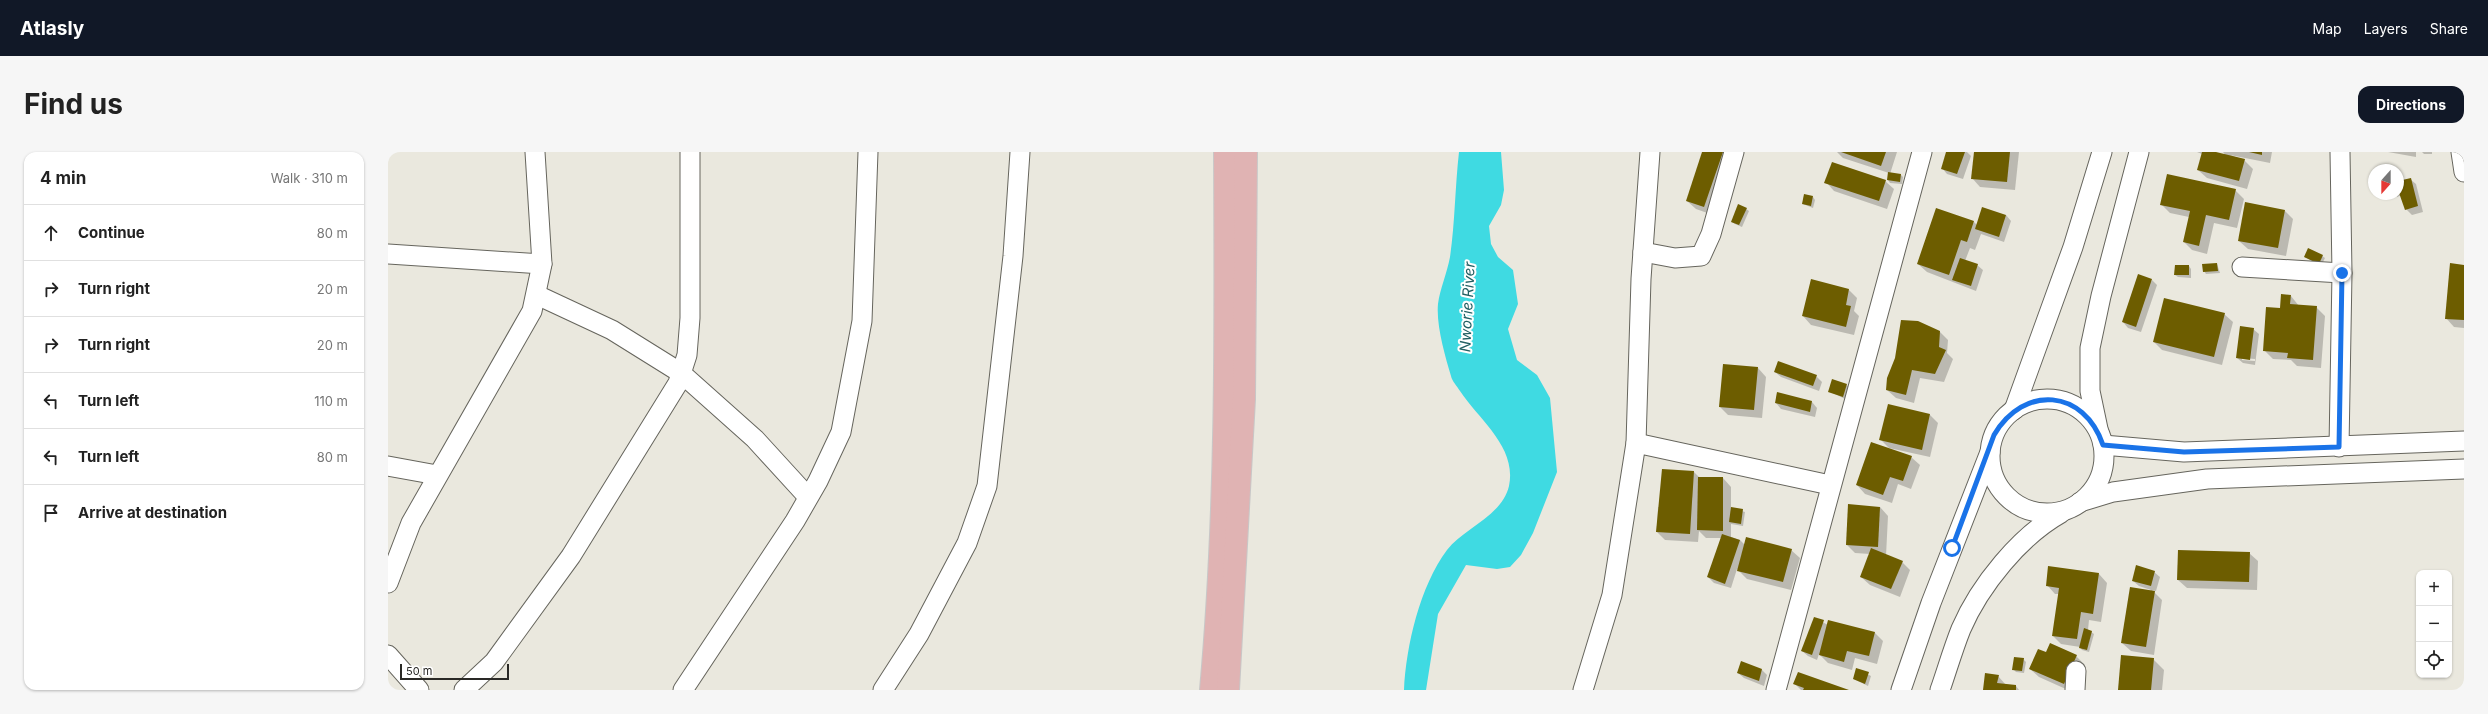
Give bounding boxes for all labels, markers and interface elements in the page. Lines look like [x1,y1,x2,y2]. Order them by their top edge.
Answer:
text: Atlasly [20,17,84,40]
text: Map [2313,20,2342,37]
text: Layers [2364,20,2408,37]
text: Share [2430,20,2468,37]
button: Directions [2358,86,2464,123]
text: Find us [24,87,123,121]
north arrow [2368,164,2404,200]
text: 4 min [40,168,86,188]
text: Walk · 310 m [271,170,348,186]
icon: ahead [40,222,62,244]
text: Continue [78,223,145,242]
text: 80 m [317,225,348,241]
water label: Nworie River [1455,261,1479,353]
route end [2333,264,2351,282]
icon: right [40,278,62,300]
text: Turn right [78,279,150,298]
text: 20 m [317,281,348,297]
icon: right [40,334,62,356]
text: Turn right [78,335,150,354]
text: 20 m [317,337,348,353]
icon: left [40,390,62,412]
text: Turn left [78,391,139,410]
text: 110 m [314,393,348,409]
icon: left [40,446,62,468]
text: Turn left [78,447,139,466]
text: 80 m [317,449,348,465]
icon: arrive [40,502,62,524]
text: Arrive at destination [78,503,227,522]
route start [1943,539,1961,557]
map controls [2416,570,2452,678]
button: + [2416,570,2452,606]
button: − [2416,606,2452,642]
button: locate [2416,642,2452,678]
scale bar [400,662,509,681]
text: 50 m [406,664,432,678]

